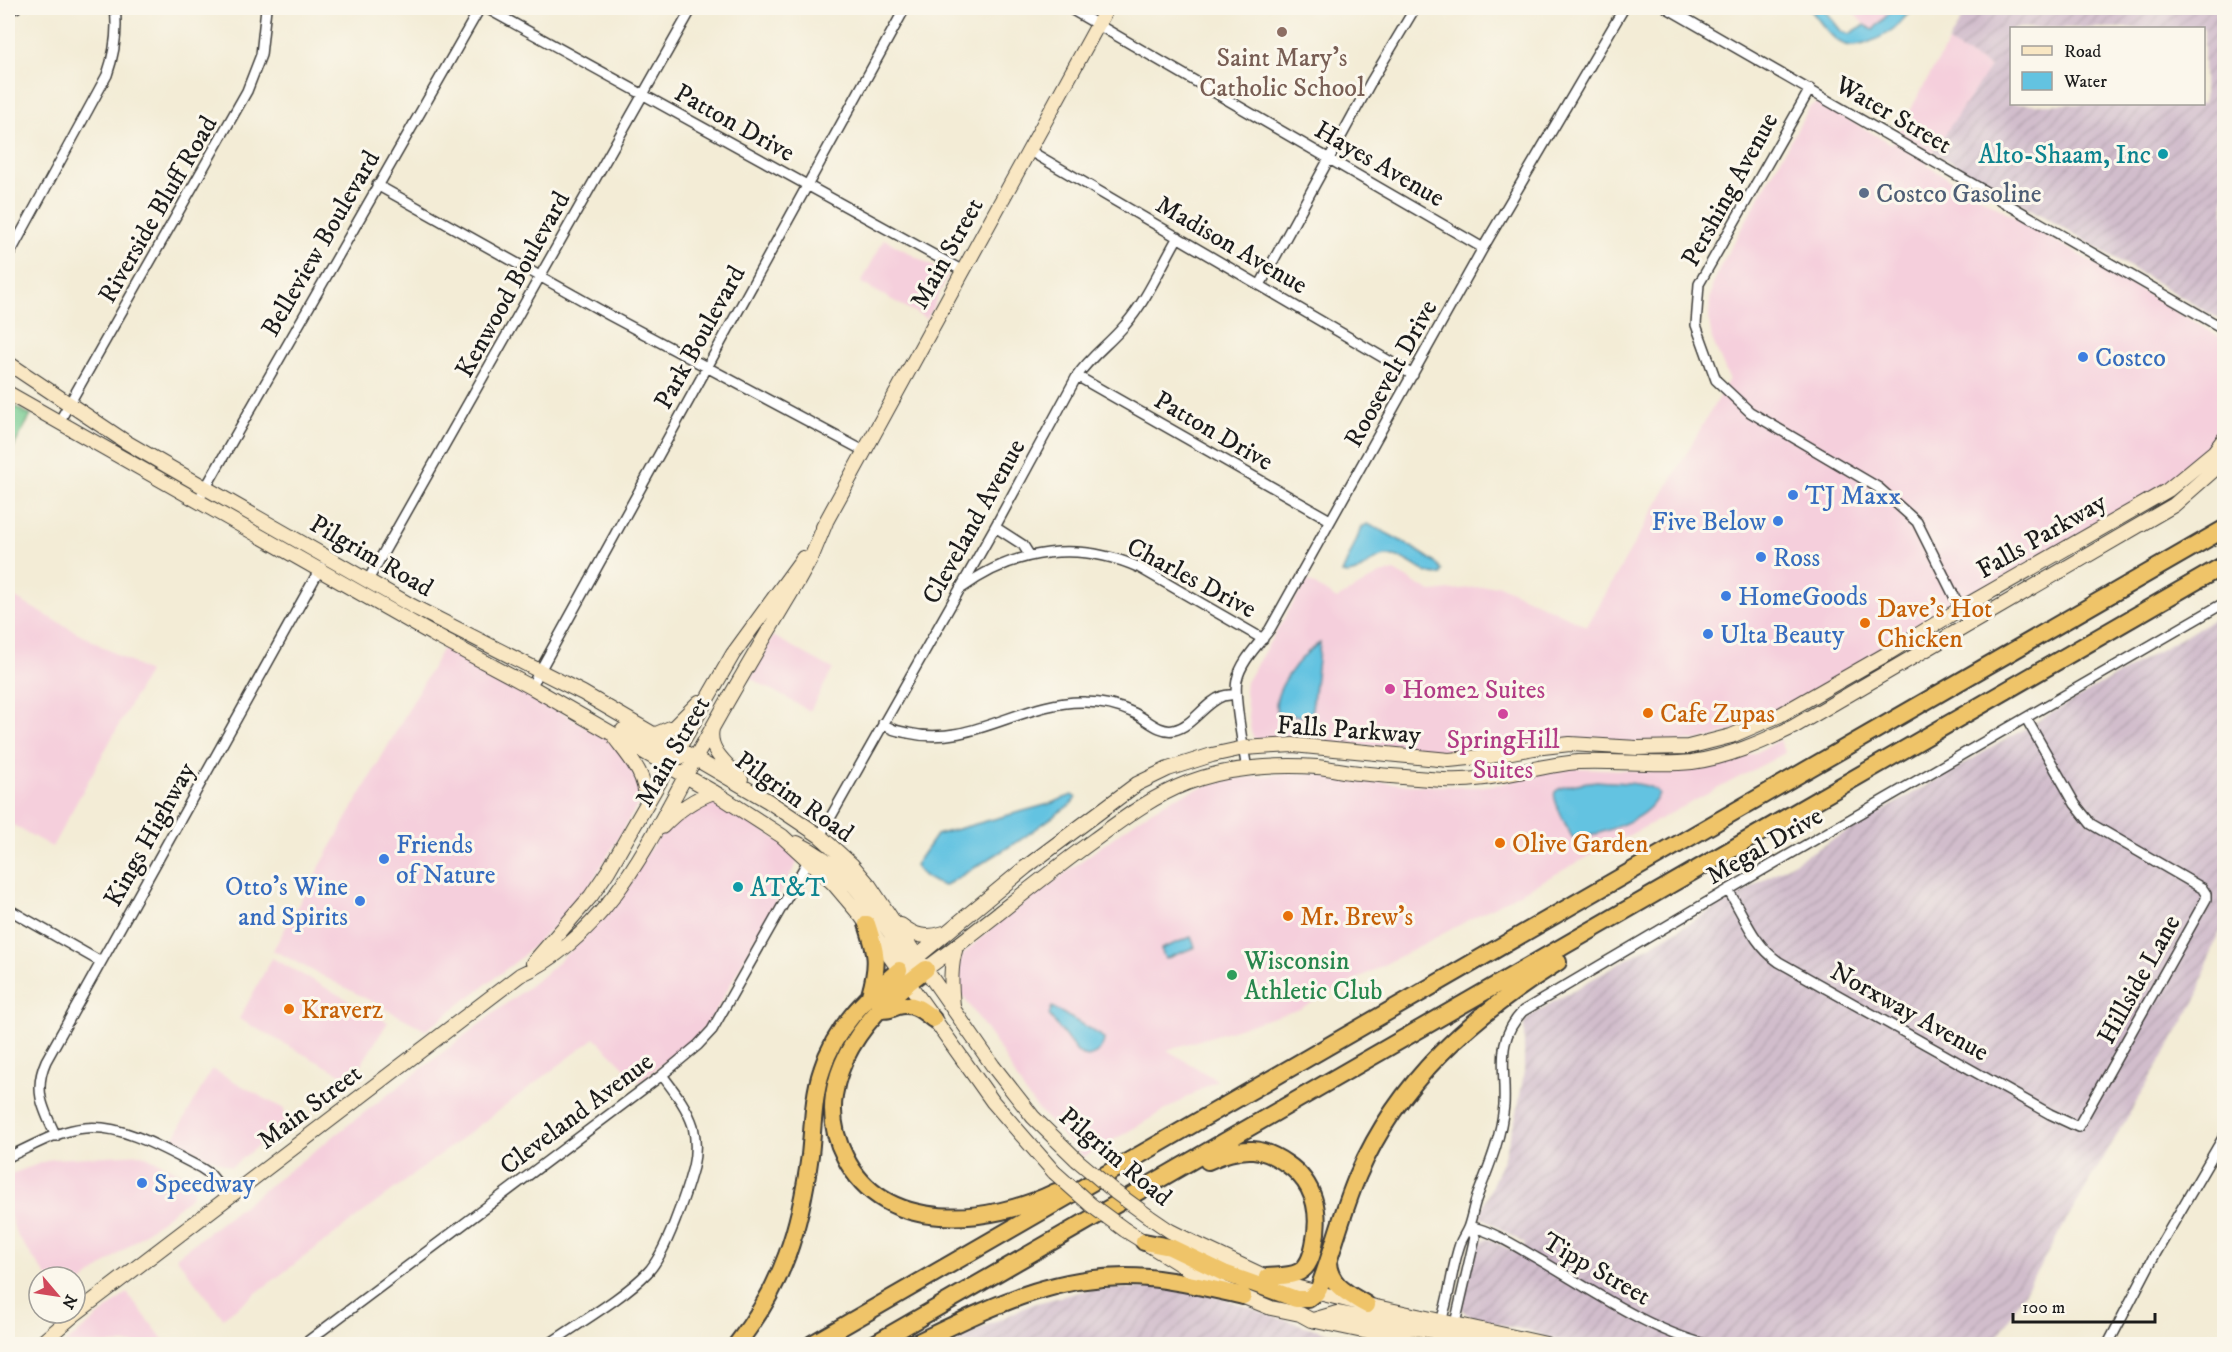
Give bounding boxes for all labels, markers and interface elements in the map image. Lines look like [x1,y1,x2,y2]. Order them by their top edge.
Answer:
marker: Saint Mary's Catholic School [1275,25,1289,39]
legend [2010,27,2205,105]
text: Road [2064,41,2101,63]
place label: Saint Mary's Catholic School [1199,42,1365,105]
street label: Water Street [1828,68,1957,162]
text: Water [2063,71,2107,93]
street label: Patton Drive [668,77,800,170]
street label: Pershing Avenue [1674,107,1786,272]
street label: Riverside Bluff Road [91,110,225,309]
street label: Hayes Avenue [1308,114,1450,215]
place label: Alto-Shaam, Inc [1978,139,2151,172]
street label: Belleview Boulevard [255,145,388,343]
marker: Alto-Shaam, Inc [2156,147,2170,161]
place label: Costco Gasoline [1876,178,2042,211]
street label: Kenwood Boulevard [448,186,578,384]
marker: Costco Gasoline [1857,186,1871,200]
street label: Madison Avenue [1149,189,1313,302]
street label: Main Street [903,192,991,315]
street label: Park Boulevard [647,260,753,415]
street label: Roosevelt Drive [1337,294,1445,453]
place label: Costco [2095,342,2166,375]
marker: Costco [2076,350,2090,364]
street label: Patton Drive [1148,384,1279,479]
street label: Cleveland Avenue [915,433,1033,610]
place label: TJ Maxx [1805,480,1901,513]
street label: Falls Parkway [1971,486,2113,587]
marker: TJ Maxx [1786,488,1800,502]
place label: Five Below [1651,506,1766,539]
street label: Pilgrim Road [303,508,439,605]
marker: Five Below [1771,514,1785,528]
street label: Charles Drive [1121,530,1262,626]
place label: Ross [1773,542,1820,575]
marker: Ross [1754,550,1768,564]
place label: HomeGoods [1738,581,1867,614]
marker: HomeGoods [1719,589,1733,603]
place label: Dave's Hot Chicken [1877,593,1992,656]
marker: Dave's Hot Chicken [1858,616,1872,630]
place label: Ulta Beauty [1720,619,1845,652]
marker: Ulta Beauty [1701,627,1715,641]
place label: Home2 Suites [1402,674,1545,707]
marker: Home2 Suites [1383,682,1397,696]
street label: Main Street [628,691,718,813]
place label: Cafe Zupas [1660,698,1775,731]
marker: Cafe Zupas [1641,706,1655,720]
marker: SpringHill Suites [1496,707,1510,721]
street label: Falls Parkway [1276,709,1423,752]
place label: SpringHill Suites [1446,724,1560,787]
street label: Pilgrim Road [728,744,860,850]
street label: Kings Highway [97,756,204,913]
street label: Megal Drive [1701,800,1829,893]
place label: Olive Garden [1512,828,1649,861]
place label: Friends of Nature [396,829,496,892]
marker: Olive Garden [1493,836,1507,850]
marker: Friends of Nature [377,852,391,866]
place label: Otto's Wine and Spirits [225,871,348,934]
place label: AT&T [750,872,826,905]
marker: AT&T [731,880,745,894]
marker: Otto's Wine and Spirits [353,894,367,908]
place label: Mr. Brew's [1300,901,1413,934]
marker: Mr. Brew's [1281,909,1295,923]
street label: Hillside Lane [2090,909,2188,1050]
place label: Wisconsin Athletic Club [1243,945,1383,1008]
street label: Norxway Avenue [1824,955,1994,1069]
marker: Wisconsin Athletic Club [1225,968,1239,982]
place label: Kraverz [301,994,383,1027]
marker: Kraverz [282,1002,296,1016]
street label: Cleveland Avenue [494,1046,660,1183]
street label: Main Street [251,1057,369,1157]
street label: Pilgrim Road [1052,1100,1178,1214]
place label: Speedway [154,1168,256,1201]
marker: Speedway [135,1176,149,1190]
street label: Tipp Street [1536,1225,1656,1313]
north arrow [27,1265,87,1325]
scale bar [2013,1286,2156,1324]
text: N [57,1291,81,1312]
text: 100 m [2022,1297,2065,1319]

